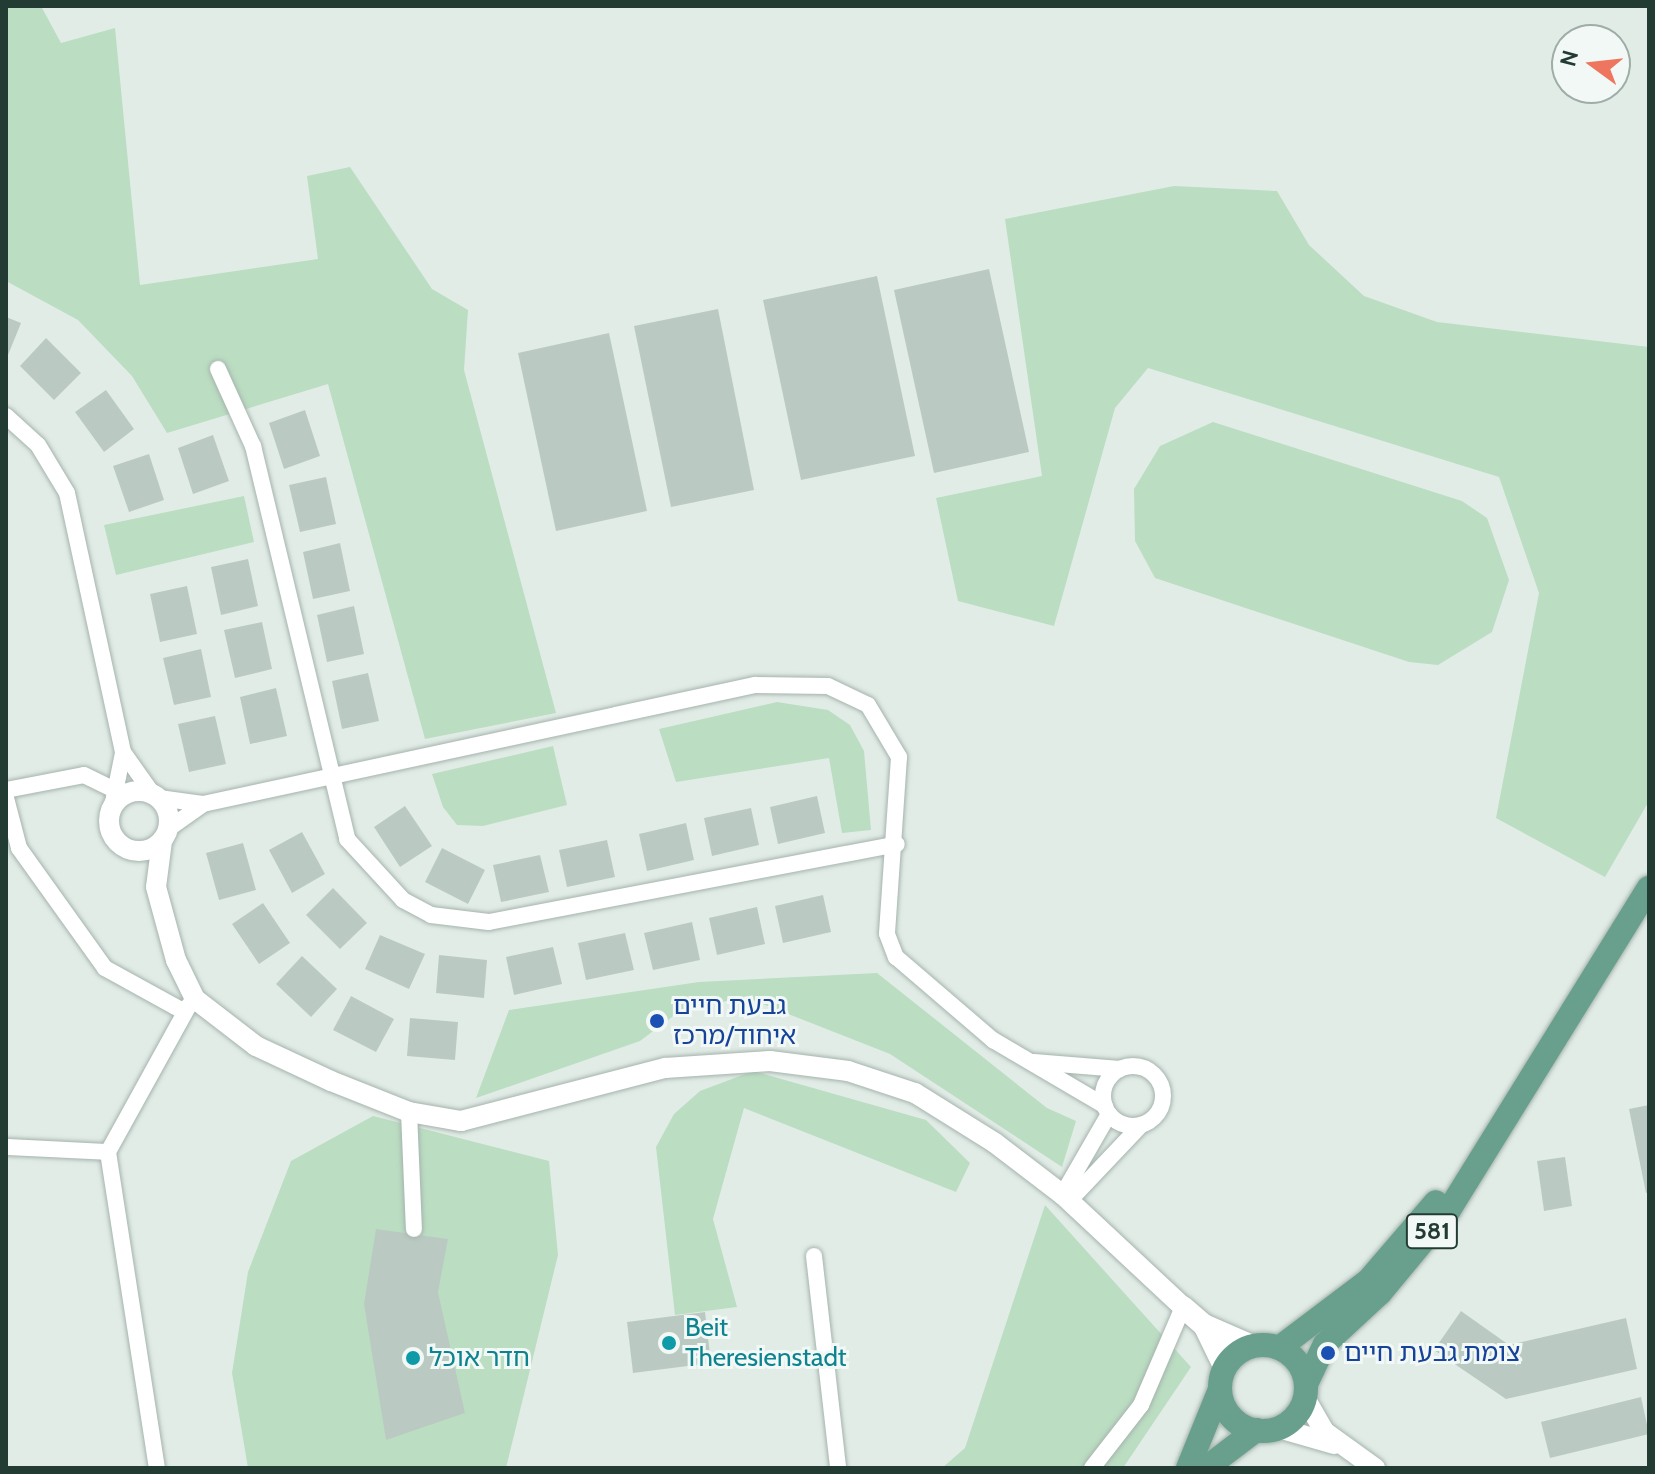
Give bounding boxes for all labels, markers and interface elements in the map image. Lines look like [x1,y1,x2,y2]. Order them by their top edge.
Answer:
north arrow [1551,24,1631,104]
text: N [1554,47,1584,69]
place label: גבעת חיים איחוד/מרכז [673,990,796,1052]
marker: גבעת חיים איחוד/מרכז [648,1012,666,1030]
road number: 581 [1404,1211,1460,1251]
place label: Beit Theresienstadt [685,1312,847,1374]
marker: Beit Theresienstadt [660,1334,678,1352]
place label: צומת גבעת חיים [1344,1337,1520,1369]
place label: חדר אוכל [429,1342,530,1374]
marker: צומת גבעת חיים [1319,1344,1337,1362]
marker: חדר אוכל [404,1349,422,1367]

